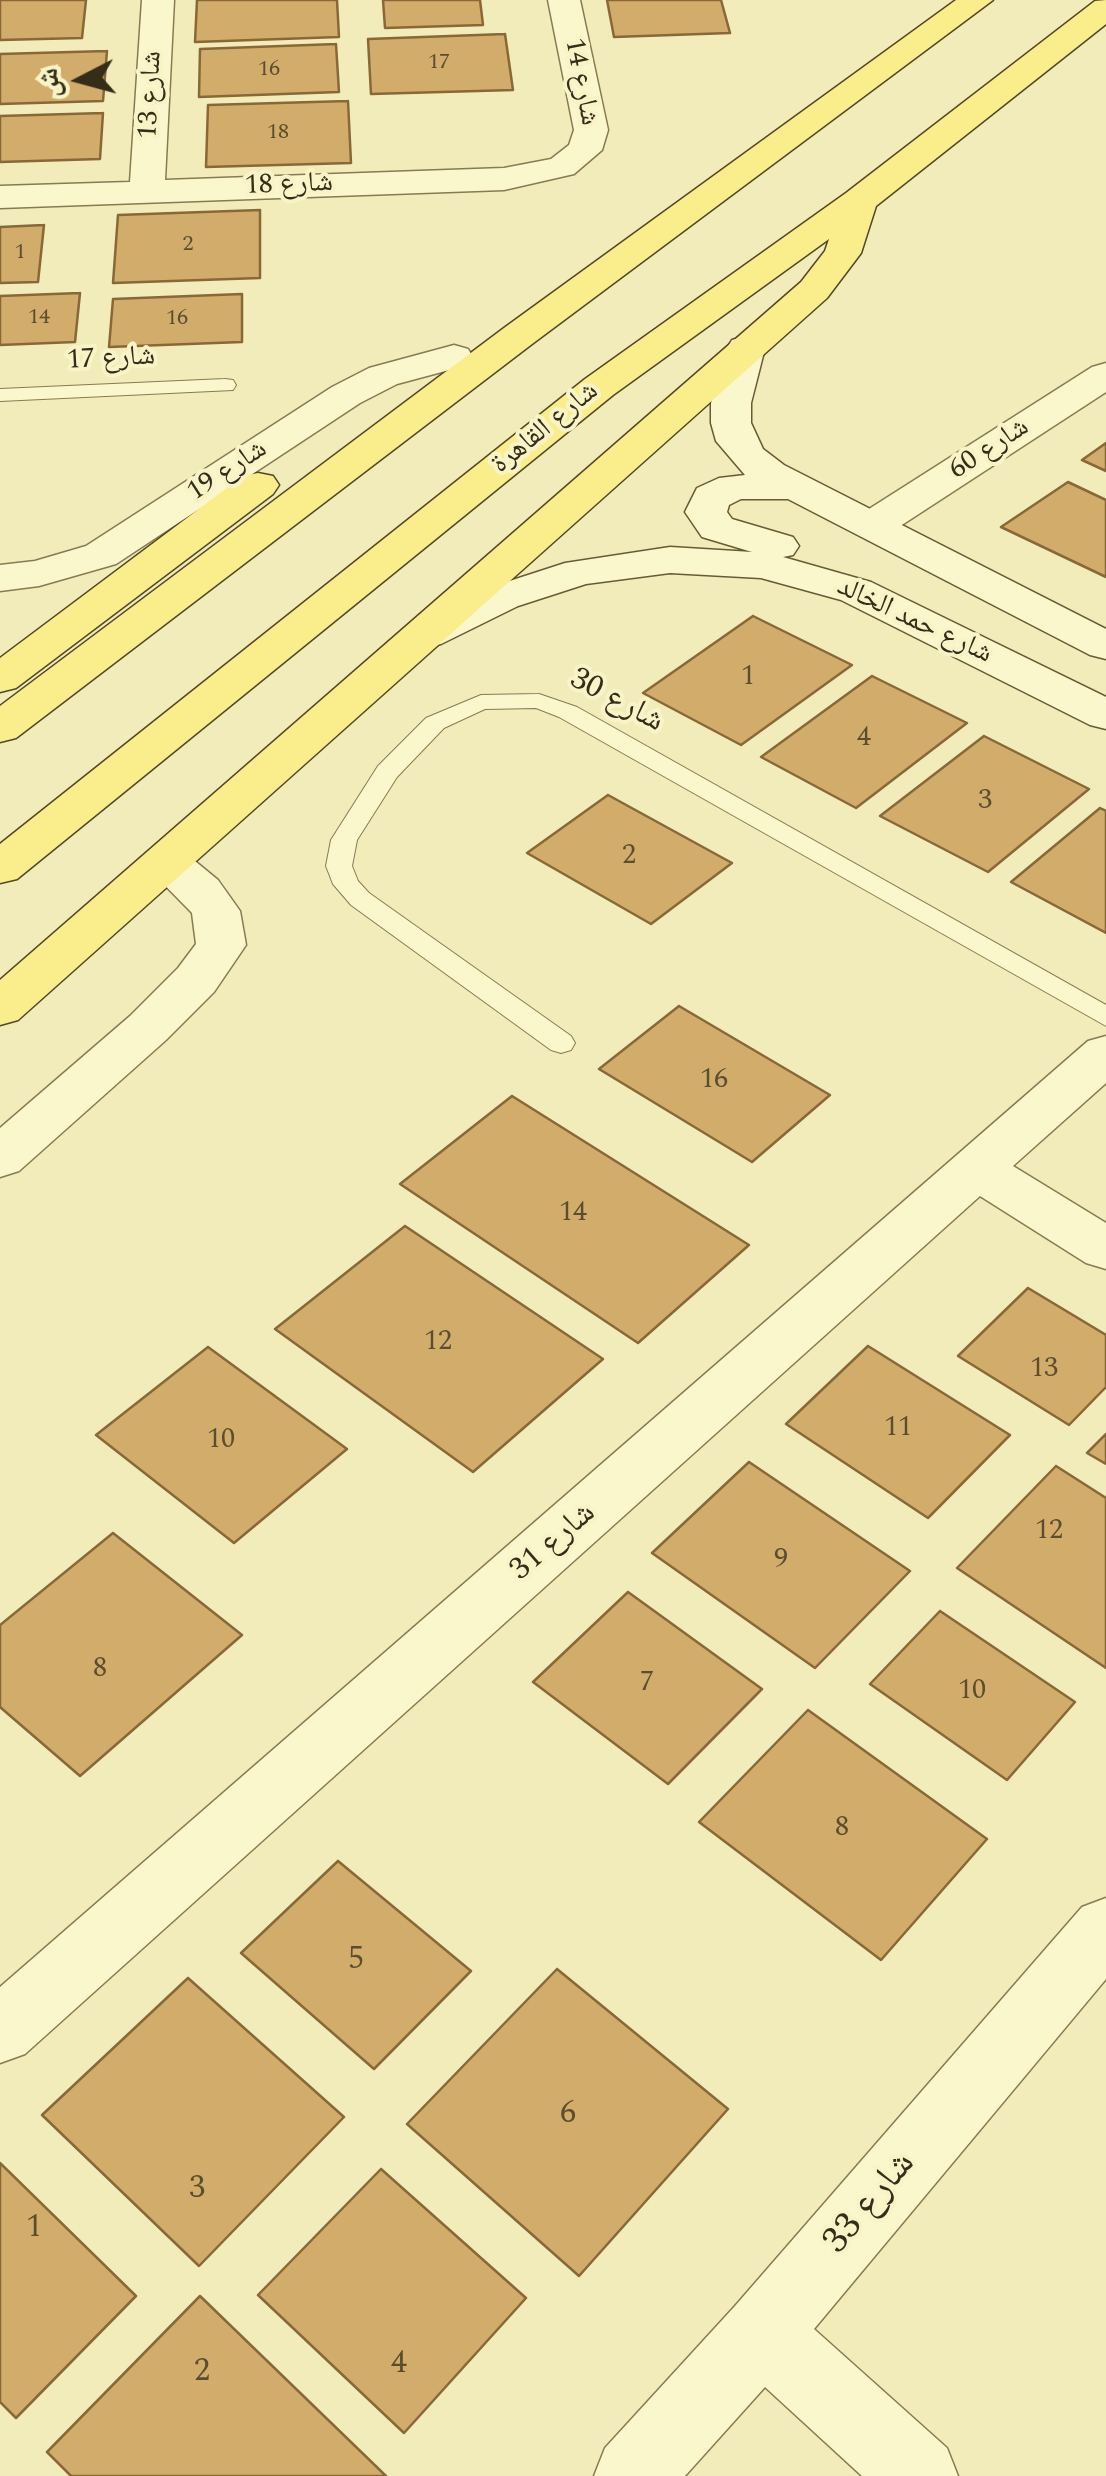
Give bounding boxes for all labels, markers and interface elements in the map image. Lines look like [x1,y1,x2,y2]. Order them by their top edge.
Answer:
north arrow [30,30,130,130]
street label: شارع 14 [555,35,605,129]
street label: شارع 13 [133,50,171,140]
house number: 17 [428,51,450,77]
house number: 16 [258,58,280,84]
text: ش [27,66,73,100]
house number: 18 [267,121,289,147]
street label: شارع 18 [244,168,334,204]
house number: 2 [183,233,193,259]
house number: 1 [15,241,25,267]
house number: 14 [28,306,50,332]
house number: 16 [166,307,188,333]
street label: شارع 17 [66,341,156,379]
street label: شارع القاهرة [486,376,606,482]
street label: شارع 60 [944,412,1036,488]
street label: شارع 19 [182,434,274,510]
street label: شارع حمد الخالد [831,571,997,673]
street label: شارع 30 [562,661,670,743]
house number: 1 [741,662,755,696]
house number: 4 [857,723,871,757]
house number: 3 [978,786,992,820]
house number: 2 [622,841,636,875]
house number: 16 [700,1065,728,1099]
house number: 14 [559,1198,587,1232]
house number: 12 [424,1327,452,1361]
house number: 13 [1030,1354,1058,1388]
house number: 11 [884,1413,912,1447]
house number: 10 [207,1425,235,1459]
street label: شارع 31 [503,1495,605,1591]
house number: 12 [1035,1516,1063,1550]
house number: 9 [774,1545,788,1579]
house number: 8 [93,1654,107,1688]
house number: 7 [640,1668,654,1702]
house number: 10 [958,1676,986,1710]
house number: 8 [835,1813,849,1847]
house number: 5 [348,1943,364,1981]
house number: 6 [560,2097,576,2135]
street label: شارع 33 [815,2143,927,2265]
house number: 3 [189,2172,205,2210]
house number: 1 [26,2211,42,2249]
house number: 4 [391,2347,407,2385]
house number: 2 [194,2355,210,2393]

